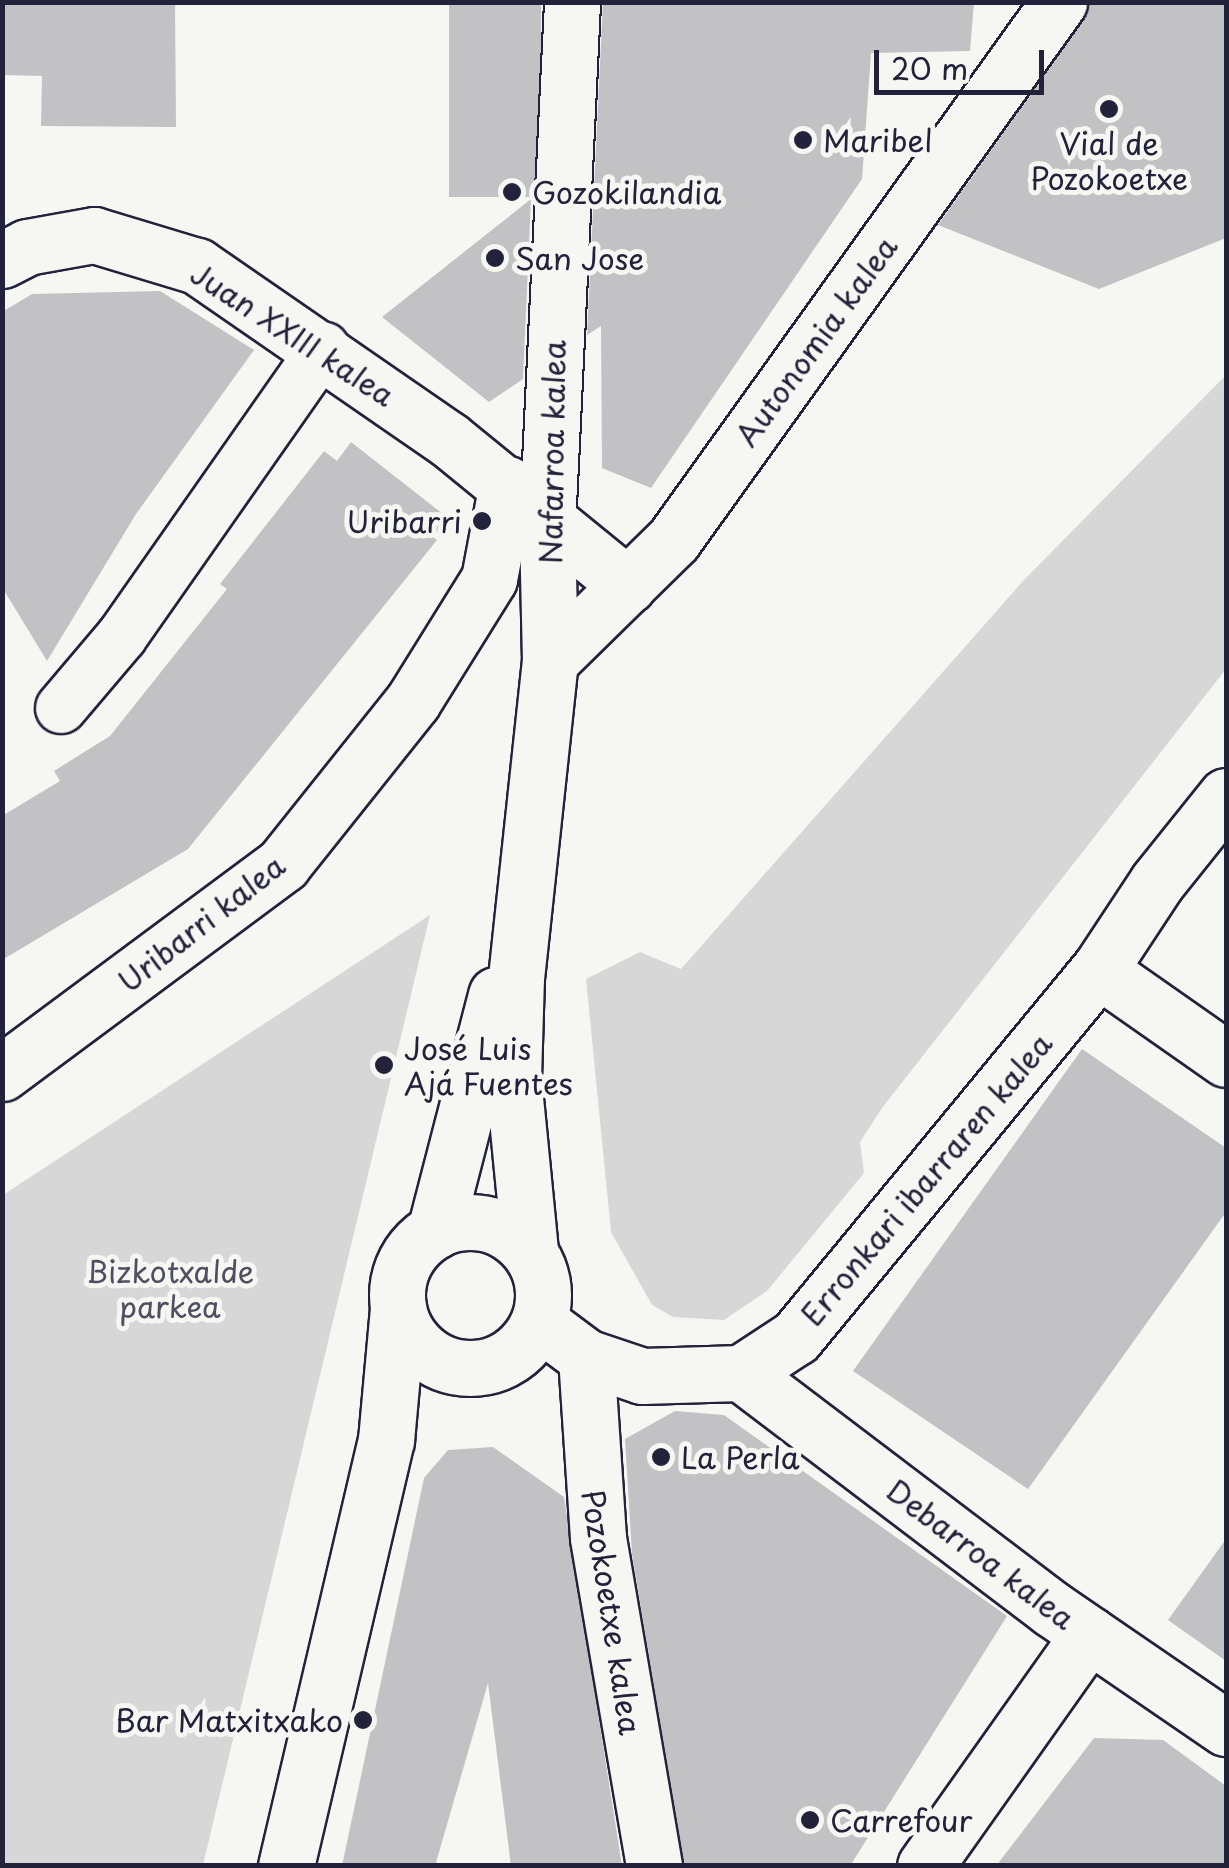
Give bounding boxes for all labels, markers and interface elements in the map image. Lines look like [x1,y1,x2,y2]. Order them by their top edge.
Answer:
scale bar [879,30,1049,92]
text: 20 m [891,45,968,90]
marker: Vial de Pozokoetxe [1098,98,1120,120]
place label: Maribel [823,122,933,158]
place label: Vial de Pozokoetxe [1030,125,1188,196]
marker: Maribel [792,129,814,151]
place label: Gozokilandia [532,174,721,210]
marker: Gozokilandia [501,181,523,203]
street label: Autonomia kalea [729,230,903,452]
place label: San Jose [515,240,643,276]
marker: San Jose [484,247,506,269]
street label: Juan XXIII kalea [185,255,401,413]
street label: Nafarroa kalea [532,340,572,564]
place label: Uribarri [347,503,462,539]
marker: Uribarri [471,510,493,532]
street label: Uribarri kalea [109,846,293,1000]
street label: Erronkari ibarraren kalea [792,1024,1060,1334]
place label: José Luis Ajá Fuentes [404,1030,574,1100]
marker: José Luis Ajá Fuentes [373,1054,395,1076]
park label: Bizkotxalde parkea [86,1253,254,1324]
place label: La Perla [681,1439,801,1475]
marker: La Perla [650,1446,672,1468]
street label: Debarroa kalea [880,1471,1082,1637]
street label: Pozokoetxe kalea [575,1487,649,1737]
place label: Bar Matxitxako [117,1702,343,1738]
marker: Bar Matxitxako [352,1709,374,1731]
place label: Carrefour [830,1802,972,1838]
marker: Carrefour [799,1809,821,1831]

